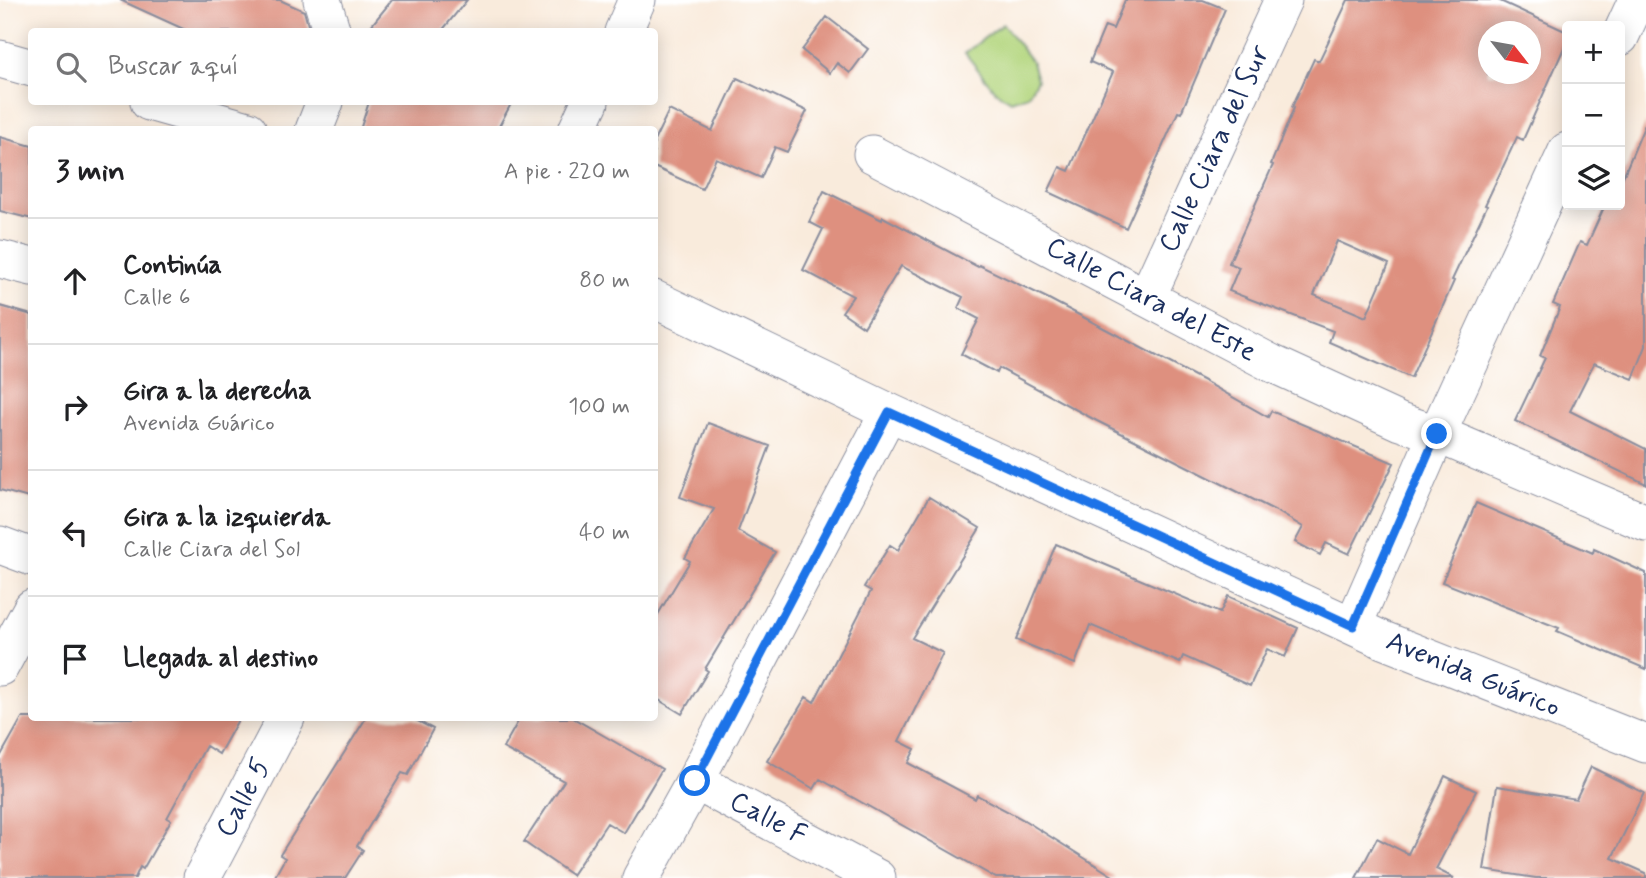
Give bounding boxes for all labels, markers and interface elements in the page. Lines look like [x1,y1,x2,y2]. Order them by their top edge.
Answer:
north arrow [1478,21,1541,84]
map controls [1562,21,1625,210]
button: + [1562,21,1625,84]
search box [28,28,658,105]
street label: Calle Ciara del Sur [1151,39,1280,259]
icon: search [52,48,90,86]
text: Buscar aquí [108,50,239,84]
button: − [1562,84,1625,147]
button: layers [1562,147,1625,210]
text: 3 min [56,152,125,191]
text: A pie · 220 m [504,157,630,187]
street label: Calle Ciara del Este [1039,229,1263,371]
text: Continúa [123,249,222,283]
icon: ahead [56,262,94,300]
text: 80 m [579,266,630,296]
text: Calle 6 [123,283,190,313]
text: Gira a la derecha [123,375,312,409]
icon: right [56,388,94,426]
text: 100 m [568,392,630,422]
text: Avenida Guárico [123,409,275,439]
route end [1421,418,1452,449]
text: Gira a la izquierda [123,501,330,535]
icon: left [56,514,94,552]
text: 40 m [579,518,630,548]
text: Calle Ciara del Sol [123,535,300,565]
street label: Avenida Guárico [1380,623,1566,727]
icon: arrive [56,640,94,678]
text: Llegada al destino [123,642,318,676]
street label: Calle 5 [208,752,280,844]
route start [679,765,710,796]
street label: Calle F [723,783,813,855]

